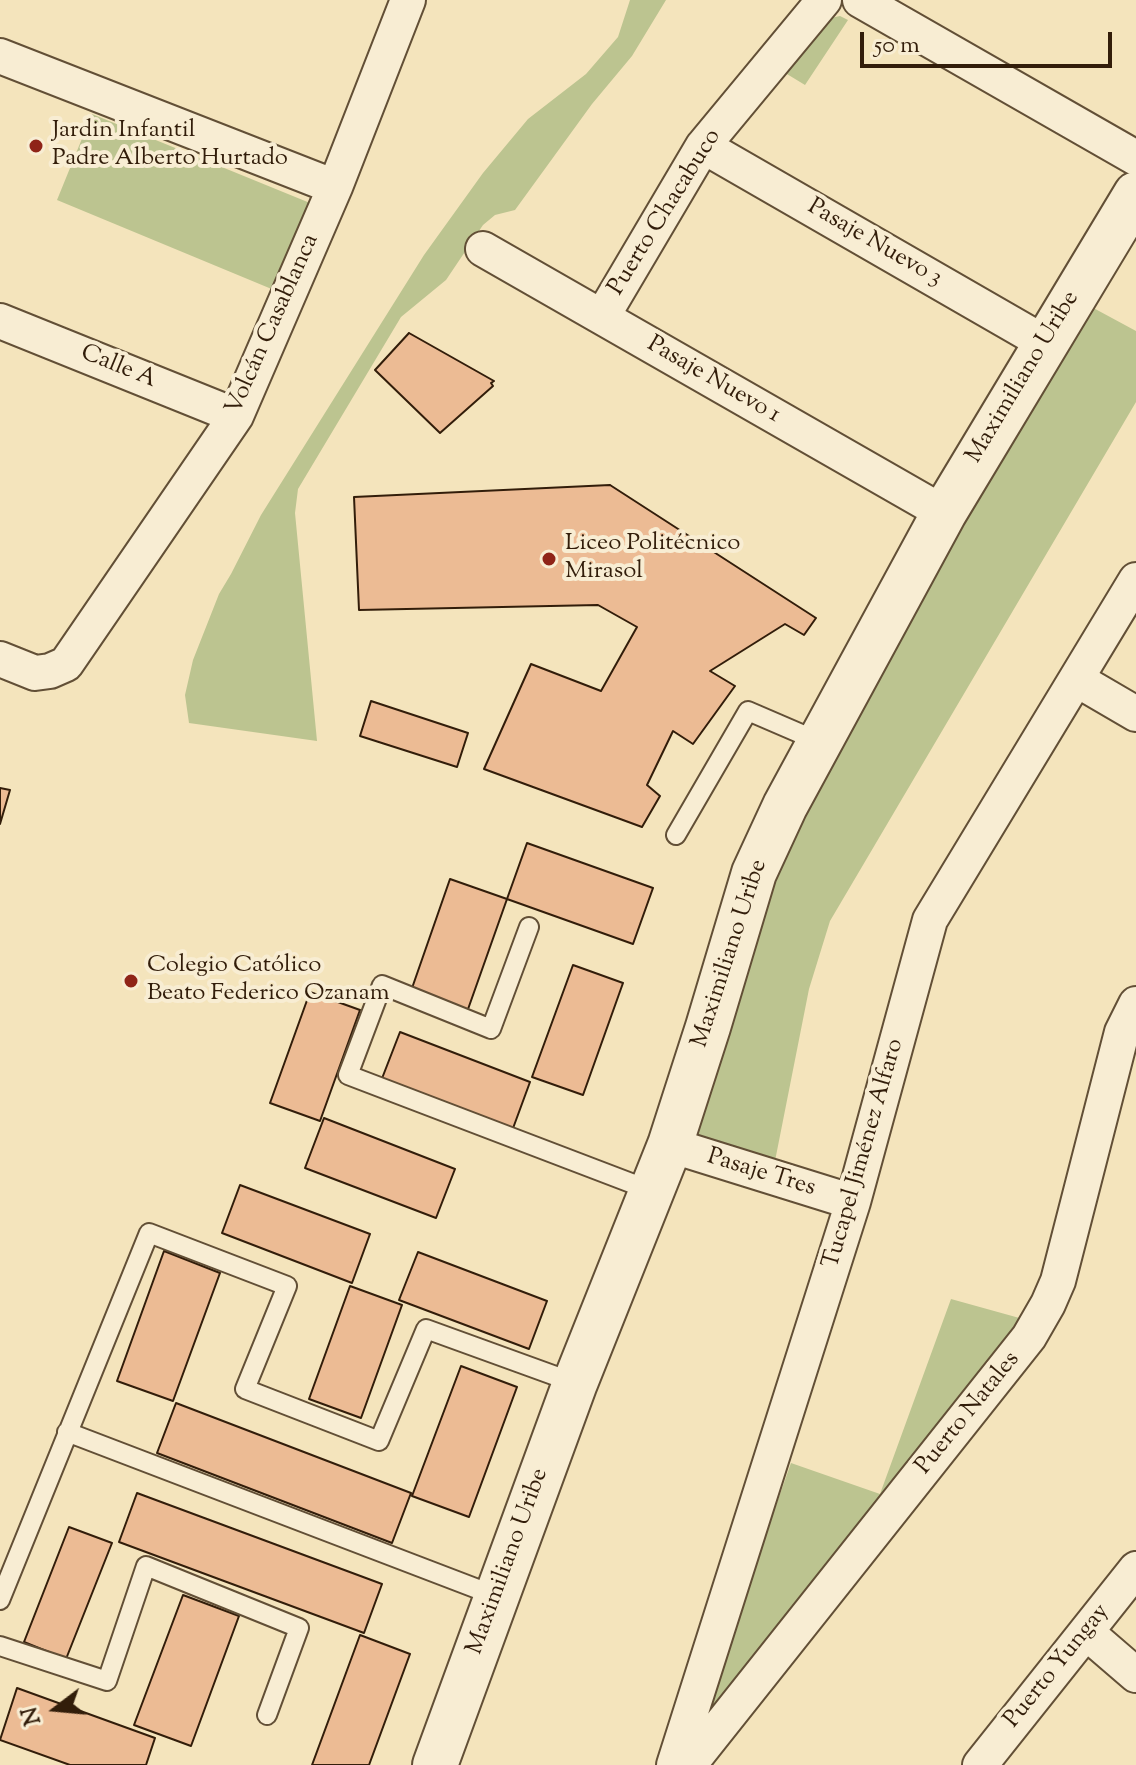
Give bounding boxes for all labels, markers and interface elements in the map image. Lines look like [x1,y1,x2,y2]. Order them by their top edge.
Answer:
scale bar [864,16,1116,66]
text: 50 m [874,29,920,63]
place label: Jardin Infantil Padre Alberto Hurtado [52,118,288,174]
street label: Puerto Chacabuco [603,125,729,301]
marker: Jardin Infantil Padre Alberto Hurtado [27,137,45,155]
street label: Pasaje Nuevo 3 [801,194,947,294]
street label: Volcán Casablanca [221,230,327,420]
street label: Maximiliano Uribe [961,287,1087,469]
street label: Pasaje Nuevo 1 [641,331,785,431]
street label: Calle A [76,340,160,396]
place label: Liceo Politécnico Mirasol [565,531,740,587]
marker: Liceo Politécnico Mirasol [540,550,558,568]
street label: Maximiliano Uribe [687,856,775,1052]
place label: Colegio Católico Beato Federico Ozanam [147,953,390,1009]
marker: Colegio Católico Beato Federico Ozanam [122,972,140,990]
street label: Tucapel Jiménez Alfaro [818,1036,912,1272]
street label: Pasaje Tres [703,1144,819,1204]
street label: Puerto Natales [911,1347,1027,1481]
street label: Maximiliano Uribe [462,1465,556,1659]
street label: Puerto Yungay [999,1599,1117,1735]
north arrow [16,1669,96,1749]
text: N [15,1703,51,1728]

